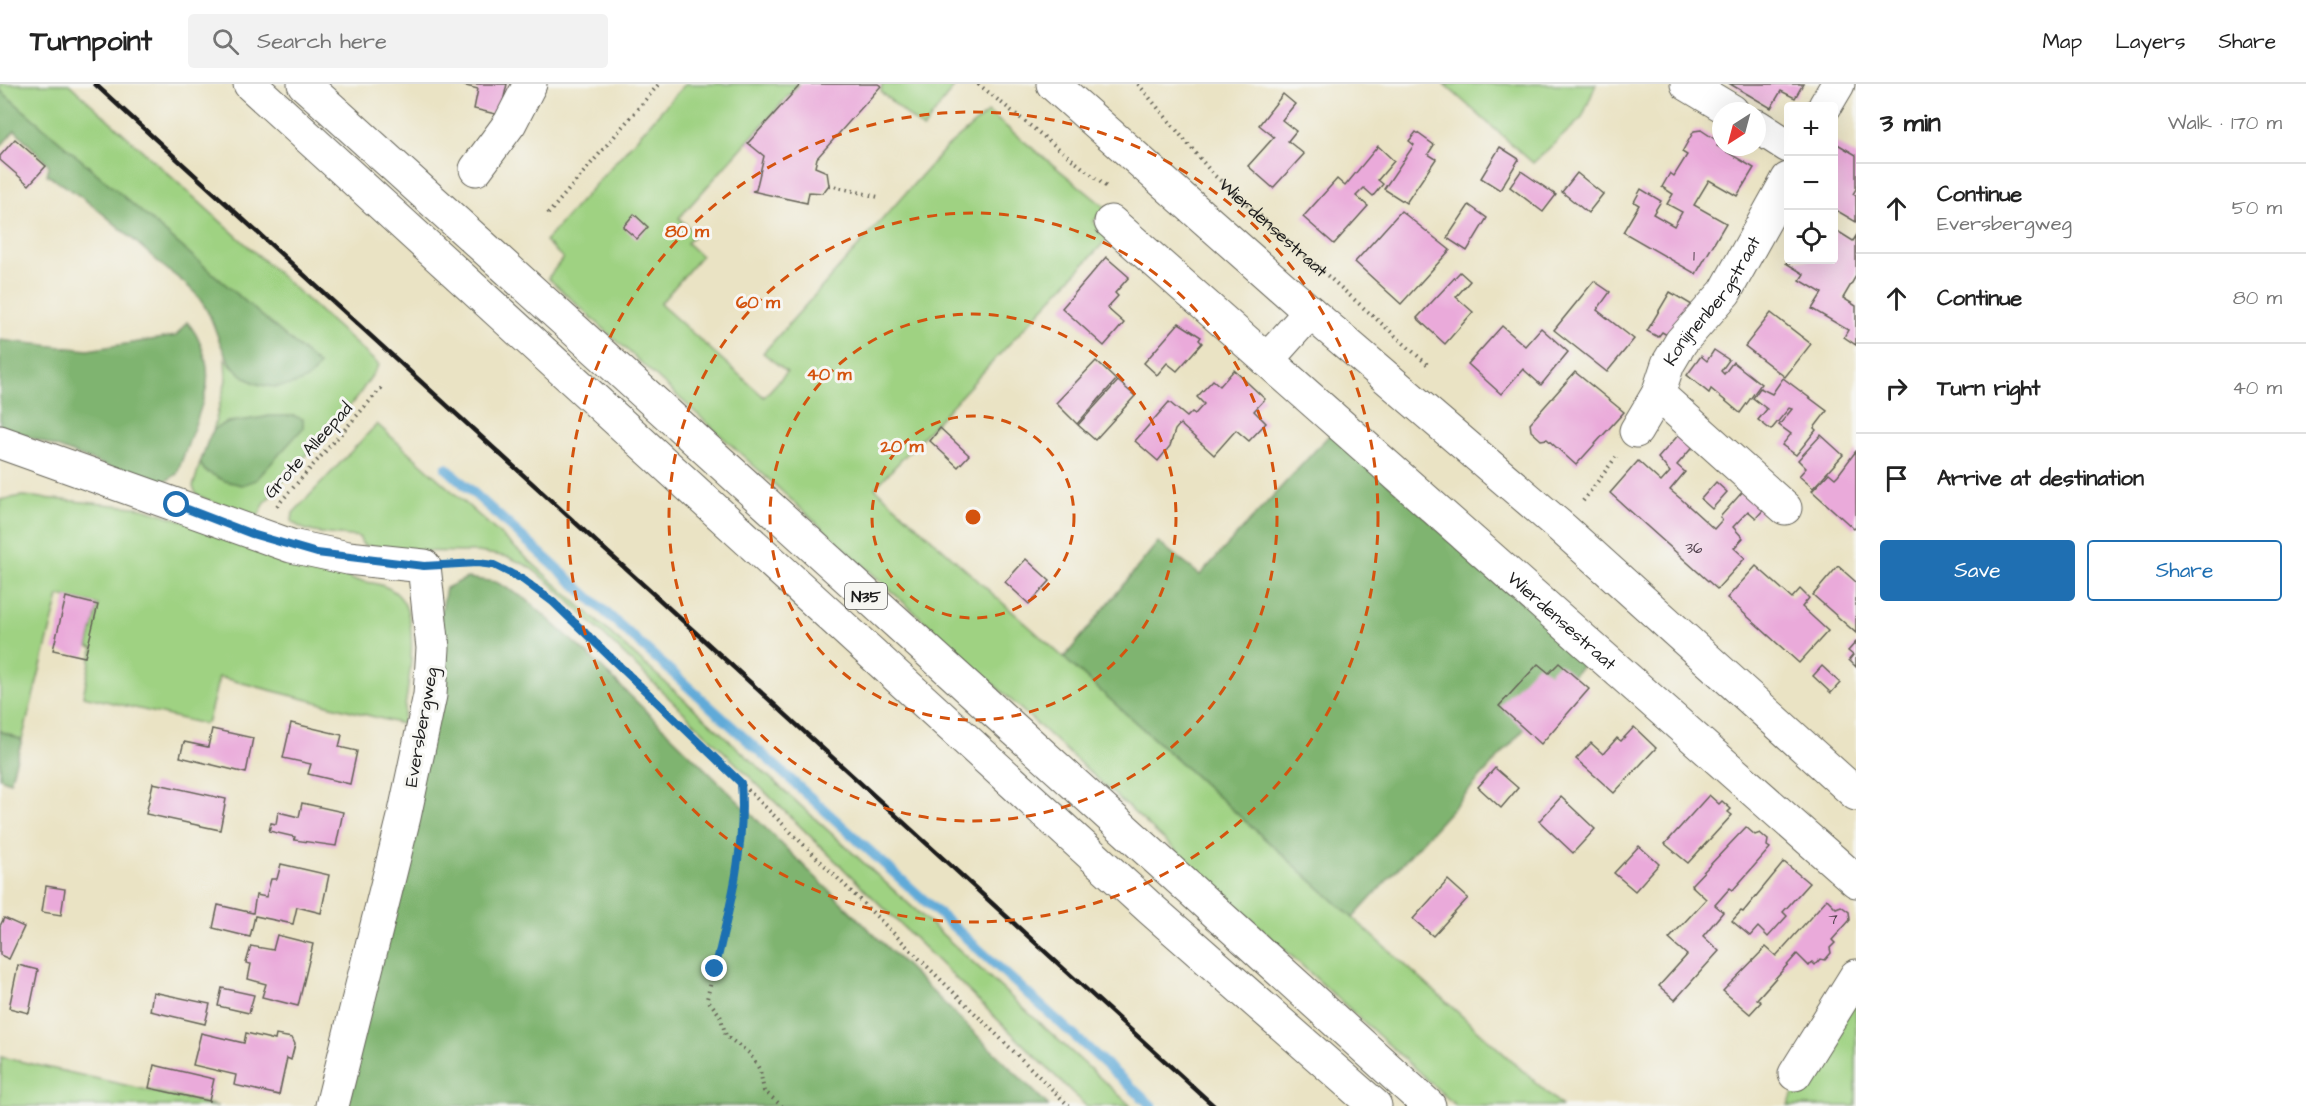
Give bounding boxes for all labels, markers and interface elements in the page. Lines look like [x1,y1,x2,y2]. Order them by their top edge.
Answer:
search box [188,14,608,68]
text: Turnpoint [30,22,152,61]
icon: search [209,25,242,58]
text: Search here [257,26,387,57]
text: Map [2042,27,2082,56]
text: Layers [2115,27,2185,56]
text: Share [2218,27,2276,56]
north arrow [1712,102,1766,156]
map controls [1784,102,1838,264]
button: + [1784,102,1838,156]
text: 3 min [1880,105,1941,141]
text: Walk · 170 m [2168,109,2282,137]
button: − [1784,156,1838,210]
street label: Wierdensestraat [1213,173,1334,284]
text: Continue [1937,179,2022,210]
icon: ahead [1880,192,1913,225]
text: 50 m [2232,194,2282,222]
button: locate [1784,210,1838,264]
text: Eversbergweg [1937,210,2072,238]
text: 80 m [665,219,710,244]
street label: Konijnenbergstraat [1658,231,1767,371]
house number: 1 [1693,246,1695,267]
icon: ahead [1880,282,1913,315]
text: Continue [1937,283,2022,314]
text: 80 m [2233,284,2282,312]
text: 60 m [736,290,781,315]
text: 40 m [807,362,852,387]
icon: right [1880,372,1913,405]
text: Turn right [1937,373,2040,404]
text: 40 m [2232,374,2282,402]
street label: Grote Alleepad [258,397,358,504]
text: 20 m [880,434,924,459]
icon: arrive [1880,462,1913,495]
text: Arrive at destination [1937,463,2144,494]
route start [163,491,189,517]
centre of rings [963,507,983,527]
house number: 36 [1685,538,1703,559]
button: Save [1880,540,2075,601]
button: Share [2087,540,2282,601]
street label: Wierdensestraat [1502,566,1622,677]
road number: N35 [845,583,887,609]
street label: Eversbergweg [399,665,445,789]
house number: 7 [1828,909,1838,930]
route end [701,955,727,981]

